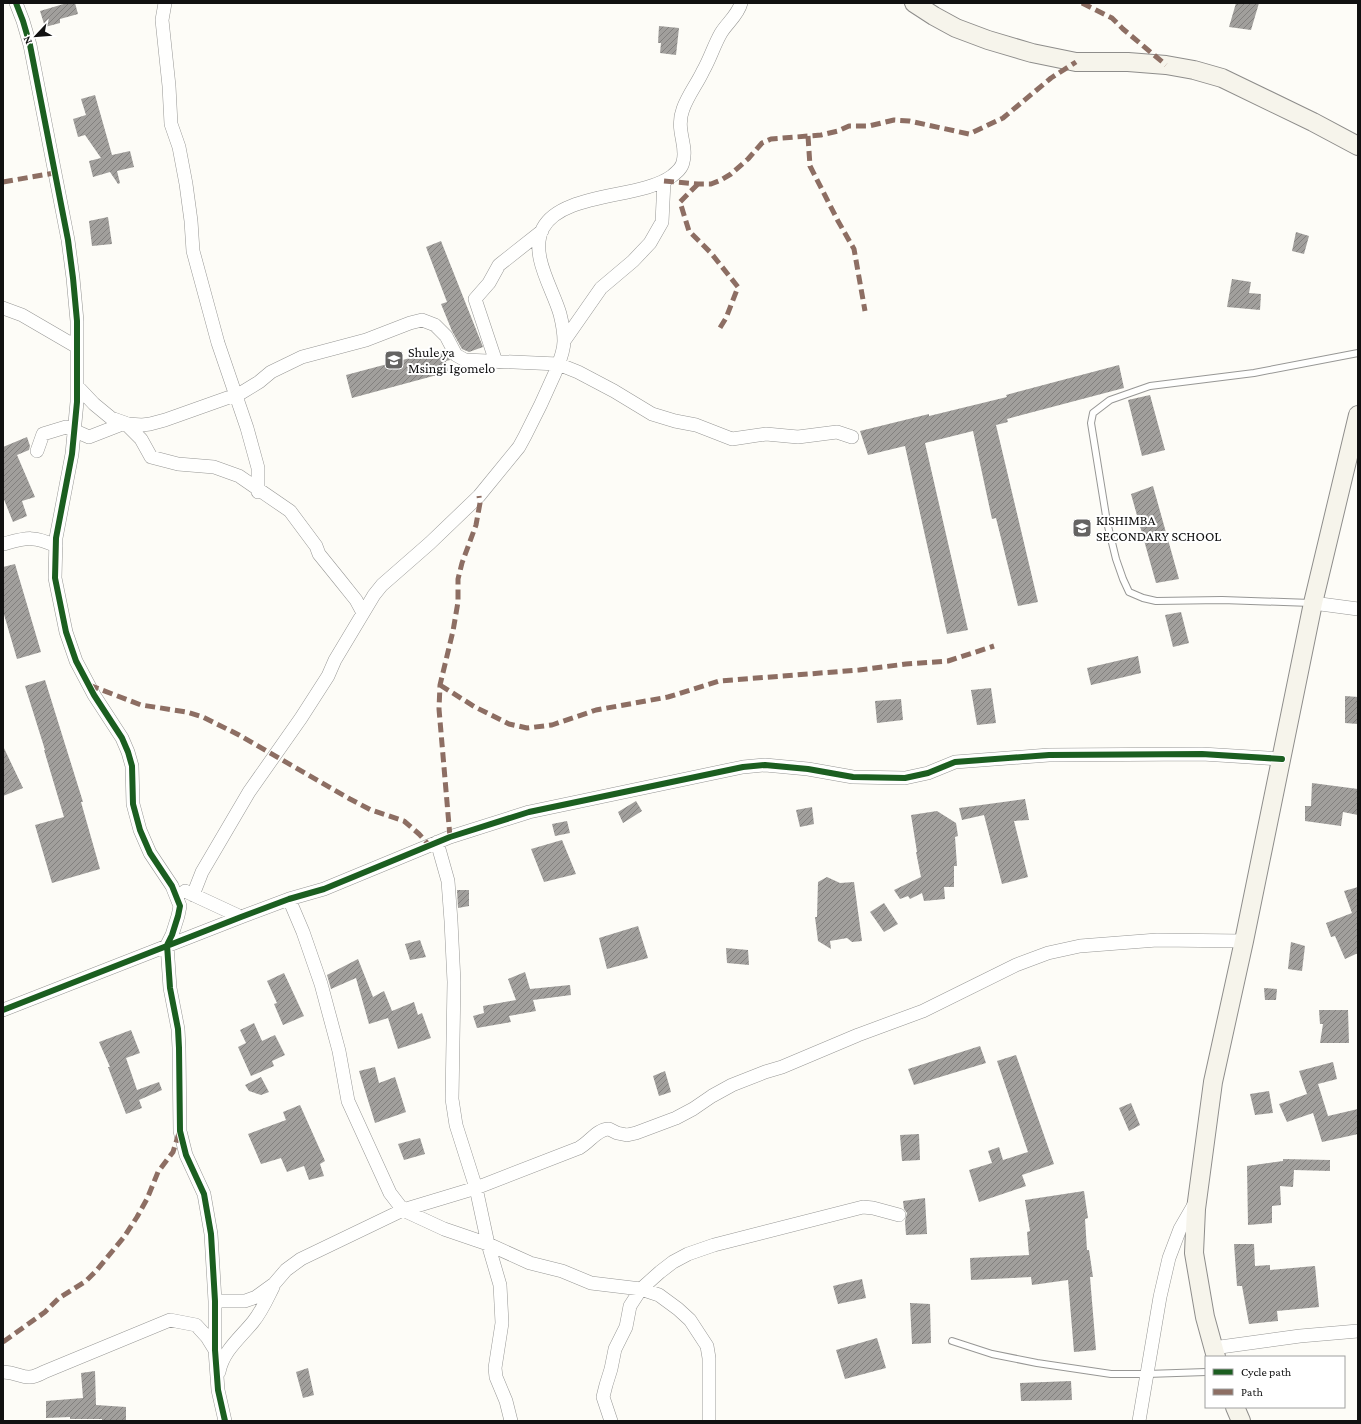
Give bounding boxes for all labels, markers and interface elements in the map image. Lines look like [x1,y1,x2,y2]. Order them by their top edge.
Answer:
north arrow [16,16,56,56]
text: N [20,34,34,46]
place label: Shule ya Msingi Igomelo [408,344,495,376]
school or university icon: Shule ya Msingi Igomelo [383,349,405,371]
place label: KISHIMBA SECONDARY SCHOOL [1096,512,1221,544]
school or university icon: KISHIMBA SECONDARY SCHOOL [1071,517,1093,539]
legend [1205,1356,1345,1408]
text: Cycle path [1241,1365,1292,1379]
text: Path [1241,1385,1263,1399]

